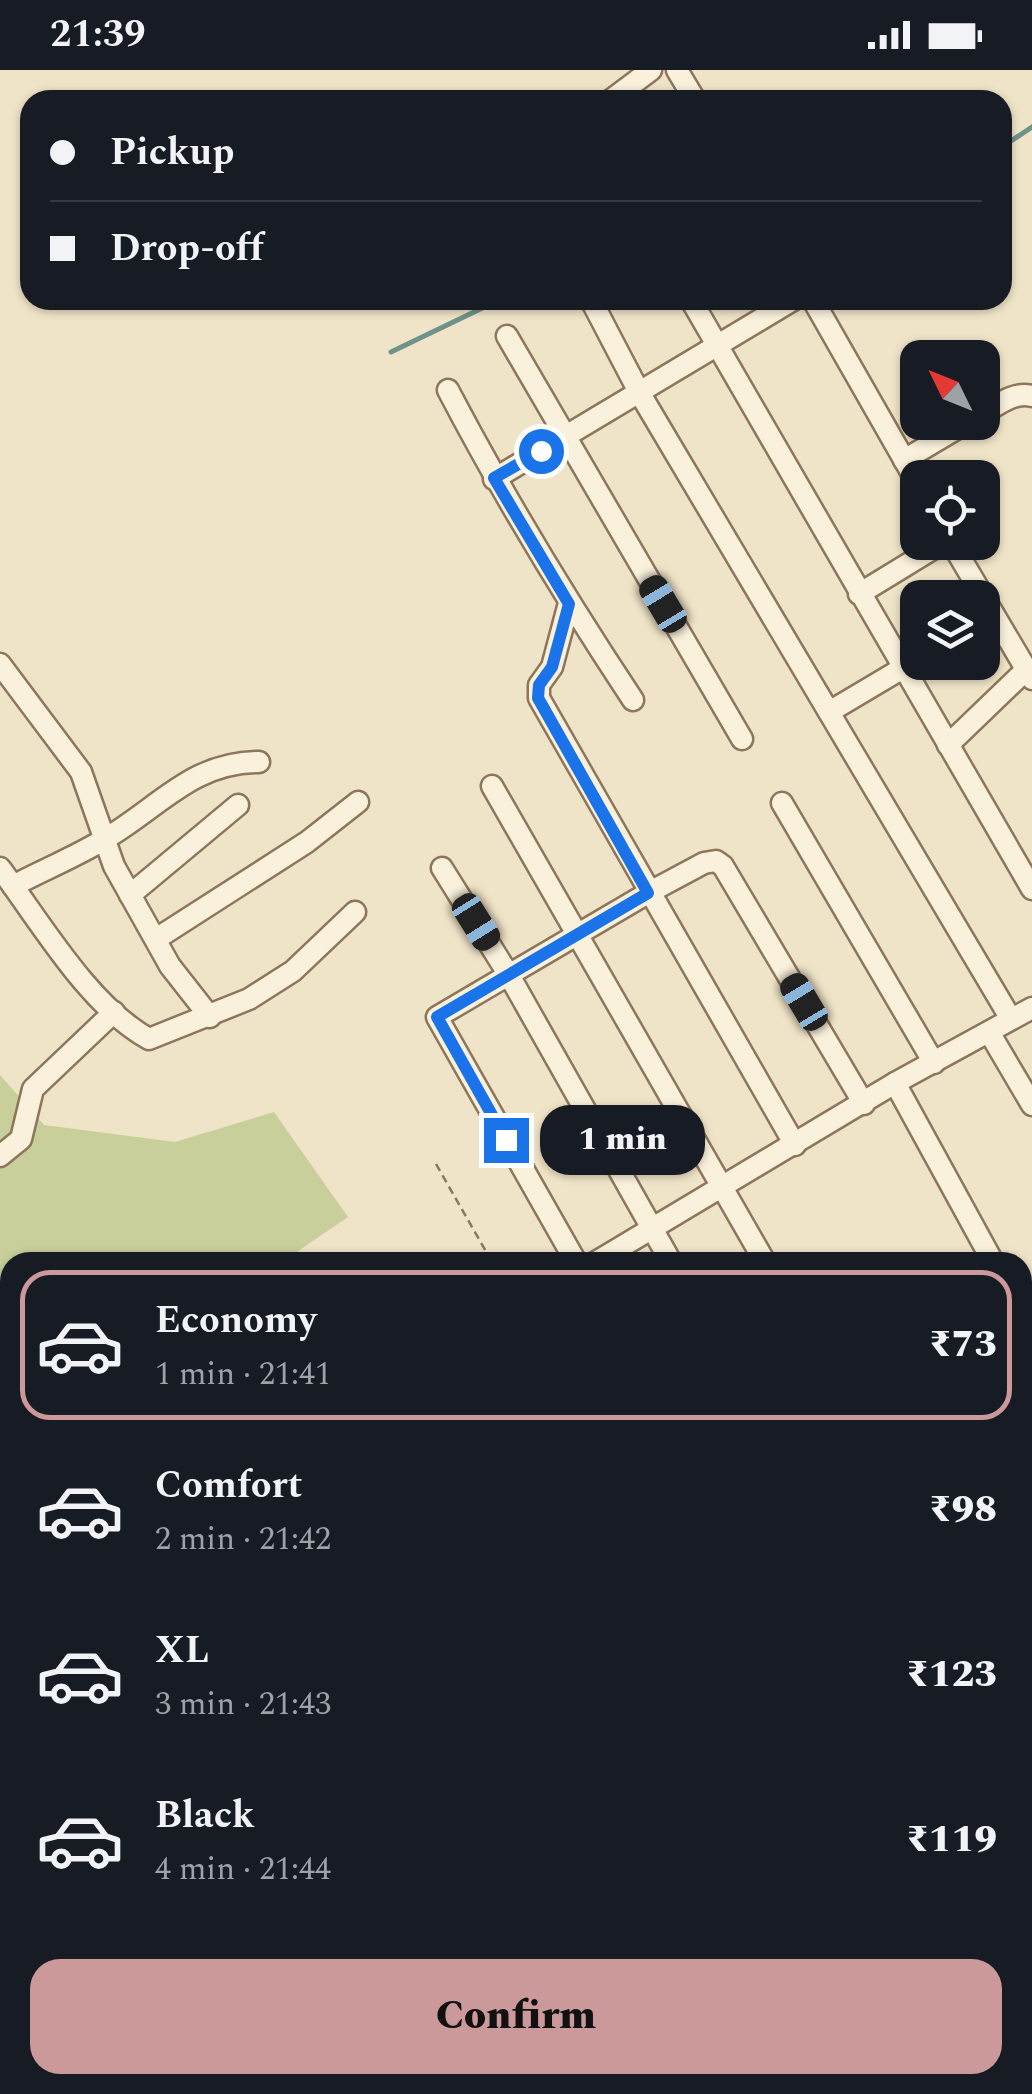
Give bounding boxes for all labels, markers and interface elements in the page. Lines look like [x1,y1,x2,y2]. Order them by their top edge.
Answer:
text: 21:39 [50,6,145,64]
text: Pickup [110,124,234,182]
text: Drop-off [110,220,264,278]
north arrow [900,340,1000,440]
map controls [900,340,1000,680]
route start [519,429,564,474]
button: locate [900,460,1000,560]
car [635,571,691,637]
button: layers [900,580,1000,680]
car [447,889,505,955]
car [776,969,832,1035]
callout: 1 min [541,1105,706,1175]
text: 1 min [578,1115,667,1164]
route end [484,1118,529,1163]
text: Economy [155,1292,316,1350]
icon: car [35,1300,125,1390]
text: ₹73 [929,1316,997,1374]
text: 1 min · 21:41 [155,1350,331,1399]
text: Comfort [155,1457,302,1515]
icon: car [35,1465,125,1555]
text: ₹98 [929,1481,997,1539]
text: 2 min · 21:42 [155,1515,331,1564]
text: XL [155,1622,209,1680]
icon: car [35,1630,125,1720]
text: ₹123 [906,1646,997,1704]
text: 3 min · 21:43 [155,1680,331,1729]
text: Black [155,1787,255,1845]
icon: car [35,1795,125,1885]
text: ₹119 [906,1811,997,1869]
text: 4 min · 21:44 [155,1845,331,1894]
button: Confirm [30,1959,1002,2074]

